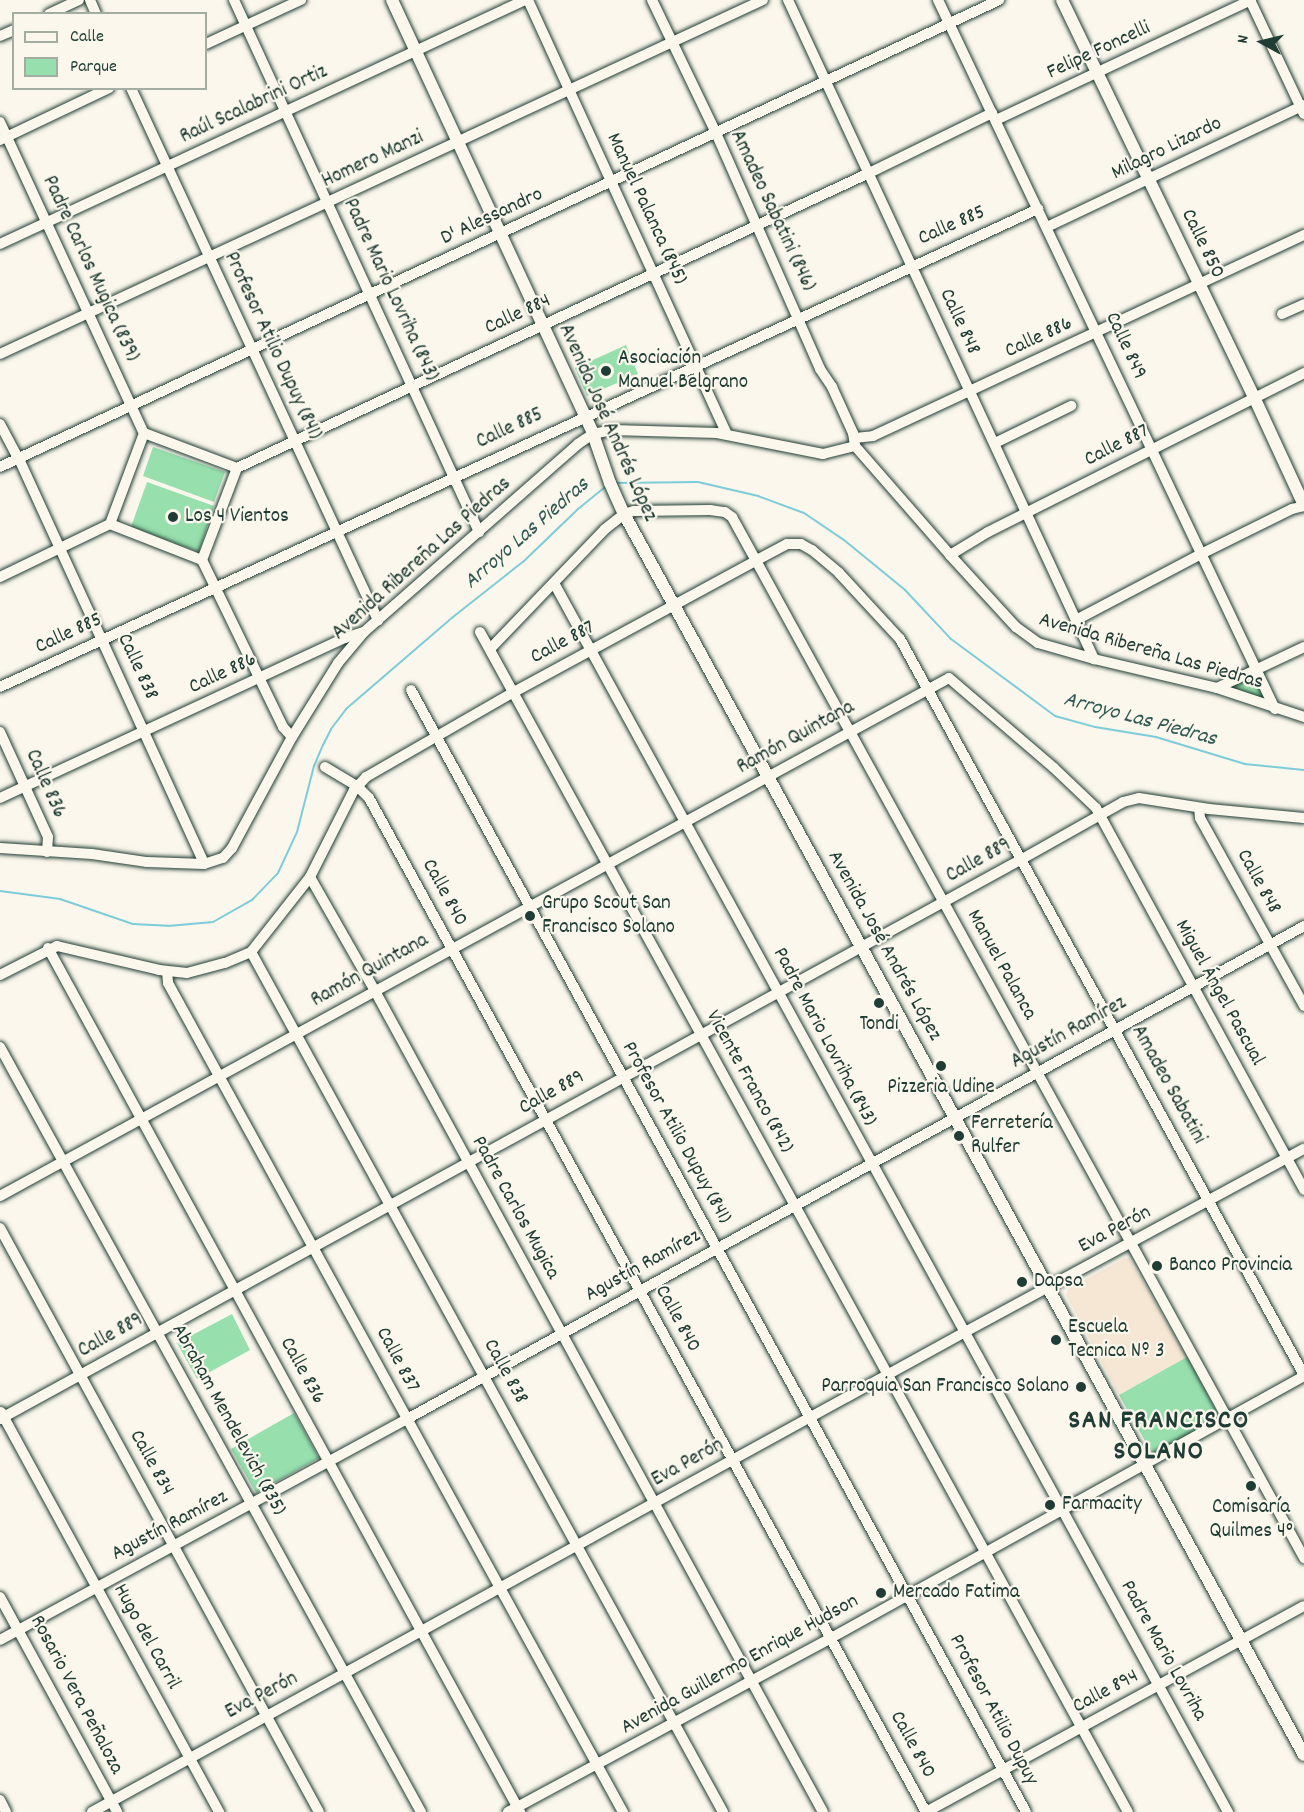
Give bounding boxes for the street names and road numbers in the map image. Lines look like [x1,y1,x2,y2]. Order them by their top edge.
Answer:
street label: Felipe Foncelli [1043,16,1155,86]
street label: Raúl Scalabrini Ortiz [176,60,332,150]
street label: Milagro Lizardo [1108,112,1226,186]
street label: Homero Manzi [318,125,428,195]
street label: Amadeo Sabatini (846) [724,126,820,296]
street label: Manuel Palanca (845) [600,129,692,289]
street label: Padre Carlos Mugica (839) [36,172,144,366]
street label: D' Alessandro [437,182,547,252]
street label: Padre Mario Lovriha (843) [337,195,443,385]
street label: Calle 885 [915,200,989,252]
street label: Calle 850 [1174,205,1230,283]
street label: Profesor Atilio Dupuy (841) [217,248,327,444]
street label: Calle 848 [933,285,985,359]
street label: Calle 884 [481,289,555,341]
street label: Calle 849 [1099,308,1151,384]
street label: Calle 886 [1001,311,1077,365]
street label: Avenida José Andrés López [552,320,662,526]
street label: Calle 885 [473,403,547,455]
street label: Calle 887 [1080,419,1154,473]
street label: Avenida Ribereña Las Piedras [327,472,517,646]
street label: Calle 885 [32,608,106,660]
street label: Avenida Ribereña Las Piedras [1036,608,1266,696]
street label: Calle 887 [527,616,599,670]
street label: Calle 838 [111,630,163,704]
street label: Calle 886 [185,647,261,701]
street label: Ramón Quintana [733,695,859,781]
street label: Calle 836 [19,746,71,822]
street label: Calle 889 [942,833,1016,889]
street label: Calle 848 [1230,845,1286,919]
street label: Avenida José Andrés López [821,847,947,1045]
street label: Calle 840 [415,855,473,931]
street label: Manuel Palanca [960,905,1042,1025]
street label: Miguel Ángel Pascual [1169,916,1269,1070]
street label: Ramón Quintana [307,928,433,1014]
street label: Padre Mario Lovriha (843) [766,943,882,1131]
street label: Agustín Ramírez [1007,991,1131,1075]
street label: Vicente Franco (842) [699,1006,799,1158]
street label: Amadeo Sabatini [1125,1021,1211,1149]
street label: Profesor Atilio Dupuy (841) [615,1038,737,1228]
street label: Calle 889 [515,1065,589,1121]
street label: Padre Carlos Mugica [465,1132,565,1284]
street label: Eva Perón [1074,1200,1156,1260]
street label: Agustín Ramírez [581,1224,705,1308]
street label: Calle 840 [648,1281,706,1357]
street label: Calle 889 [74,1308,148,1364]
street label: Abraham Mendelevich (835) [165,1320,291,1520]
street label: Calle 837 [369,1323,425,1397]
street label: Calle 836 [273,1333,331,1409]
street label: Calle 838 [477,1335,533,1409]
street label: Calle 834 [123,1426,179,1500]
street label: Eva Perón [648,1433,728,1493]
street label: Agustín Ramírez [108,1485,232,1567]
street label: Padre Mario Lovriha [1114,1576,1212,1726]
street label: Hugo del Carril [107,1580,185,1694]
street label: Avenida Guillermo Enrique Hudson [617,1589,863,1741]
street label: Rosario Vera Peñaloza [23,1611,129,1779]
street label: Profesor Atilio Dupuy [943,1630,1043,1790]
street label: Calle 894 [1069,1664,1143,1720]
street label: Eva Perón [221,1666,303,1726]
street label: Calle 840 [883,1707,941,1783]

